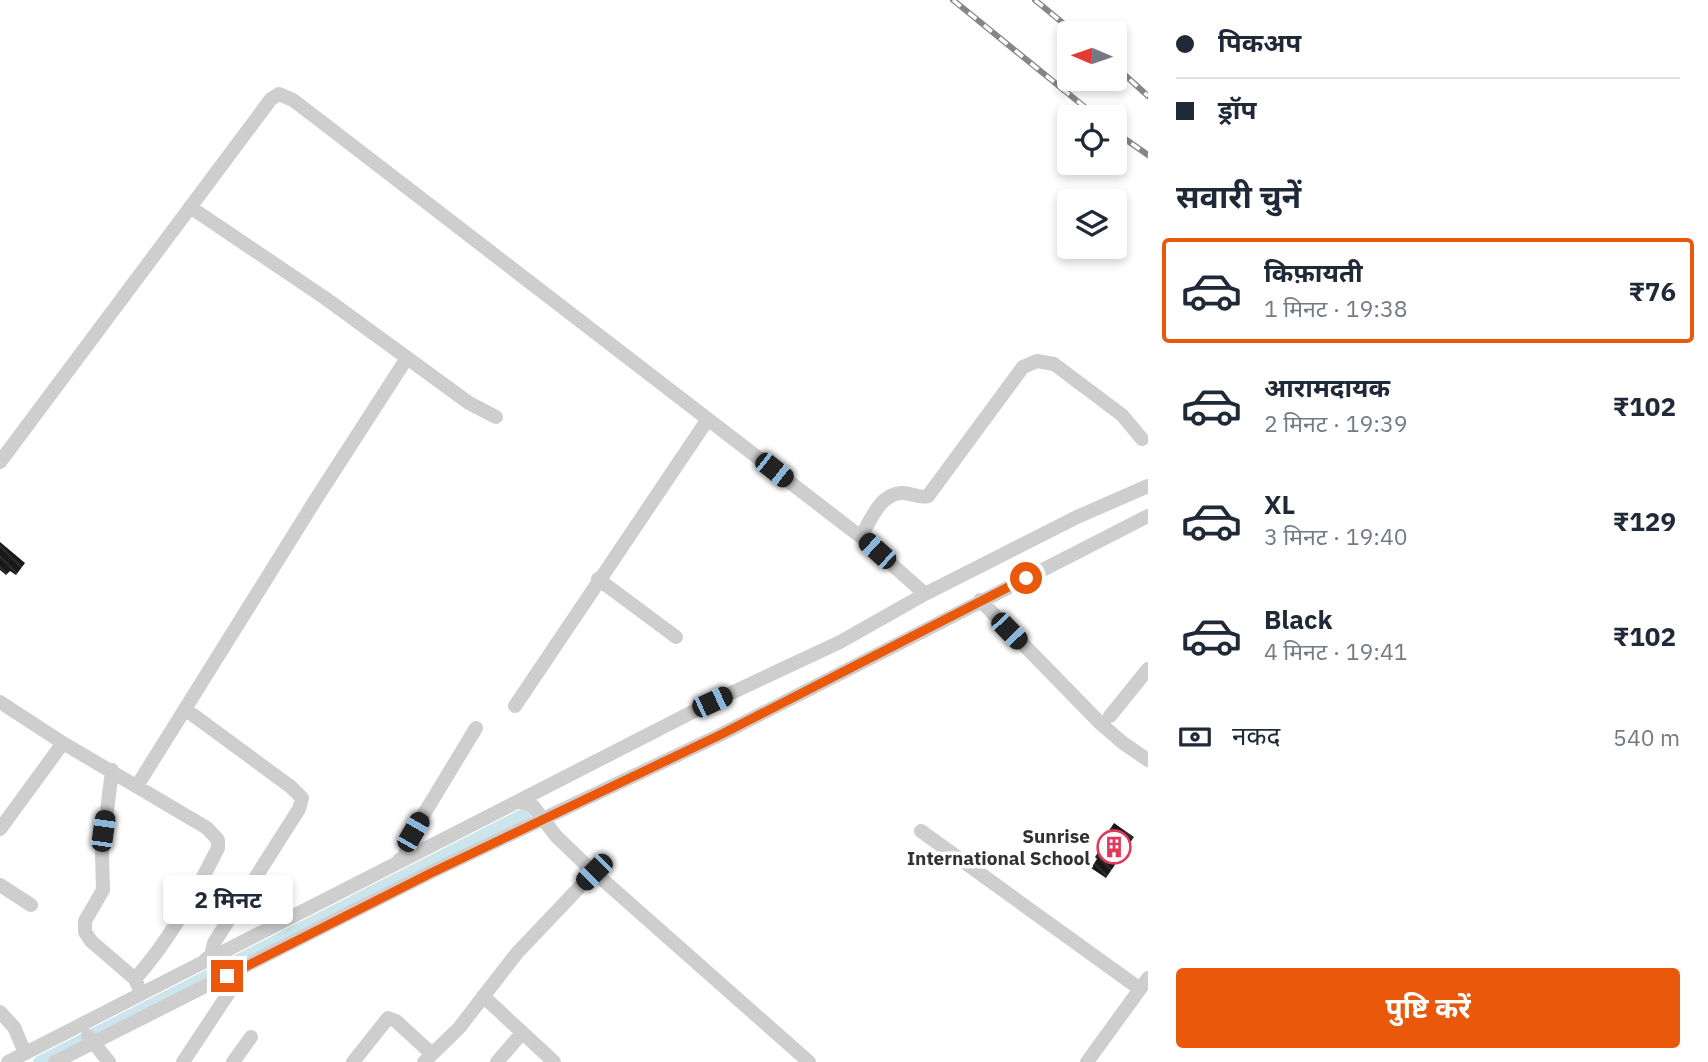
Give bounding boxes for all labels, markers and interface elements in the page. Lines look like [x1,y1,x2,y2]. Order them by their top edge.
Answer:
north arrow [1057,21,1127,91]
map controls [1057,21,1127,259]
text: पिकअप [1218,25,1301,59]
text: ड्रॉप [1218,92,1256,126]
button: locate [1057,105,1127,175]
text: सवारी चुनें [1176,175,1301,217]
button: layers [1057,189,1127,259]
text: किफ़ायती [1264,255,1363,289]
icon: car [1180,259,1243,322]
text: ₹76 [1628,274,1676,308]
text: 1 मिनट · 19:38 [1264,293,1408,323]
text: आरामदायक [1264,370,1390,404]
icon: car [1180,374,1243,437]
text: ₹102 [1613,389,1676,423]
text: 2 मिनट · 19:39 [1264,408,1408,438]
car [751,449,798,491]
text: XL [1264,487,1295,521]
icon: car [1180,489,1243,552]
text: ₹129 [1613,504,1676,538]
text: 3 मिनट · 19:40 [1264,521,1408,551]
car [855,529,900,573]
route start [1010,562,1042,594]
text: Black [1264,602,1332,636]
icon: car [1180,604,1243,667]
car [987,609,1032,653]
text: ₹102 [1613,619,1676,653]
text: 4 मिनट · 19:41 [1264,636,1408,666]
car [689,684,736,720]
icon: cash [1176,718,1214,756]
text: नकद [1232,718,1280,752]
text: 540 m [1613,722,1680,752]
car [90,809,117,853]
car [394,809,433,855]
place label: Sunrise International School [907,824,1090,870]
building icon: Sunrise International School [1095,828,1133,866]
car [572,850,617,894]
callout: 2 मिनट [162,874,292,923]
text: 2 मिनट [194,884,262,914]
route end [211,960,243,992]
button: पुष्टि करें [1176,968,1680,1048]

